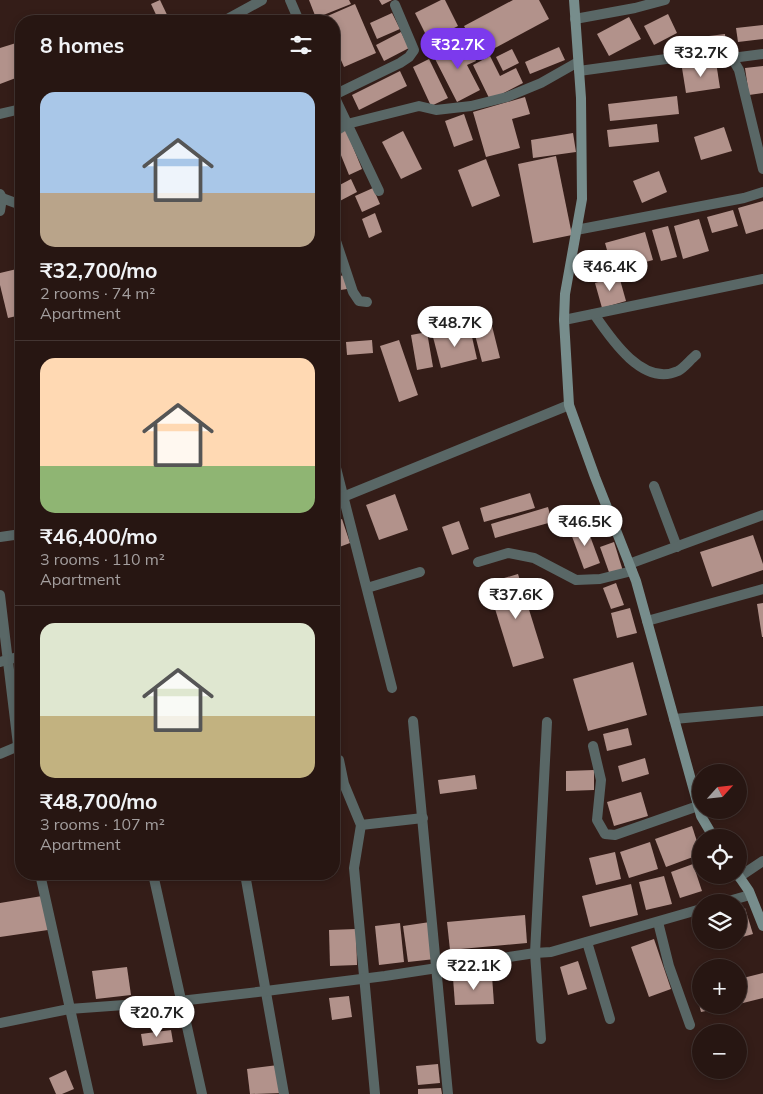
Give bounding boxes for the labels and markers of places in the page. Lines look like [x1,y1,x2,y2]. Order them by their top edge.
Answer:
pin: ₹32.7K [417,28,499,70]
pin: ₹32.7K [660,36,742,78]
pin: ₹46.4K [569,250,651,292]
pin: ₹48.7K [414,306,496,348]
pin: ₹46.5K [544,504,626,547]
pin: ₹37.6K [475,578,557,620]
pin: ₹22.1K [433,948,515,991]
pin: ₹20.7K [116,996,198,1038]

